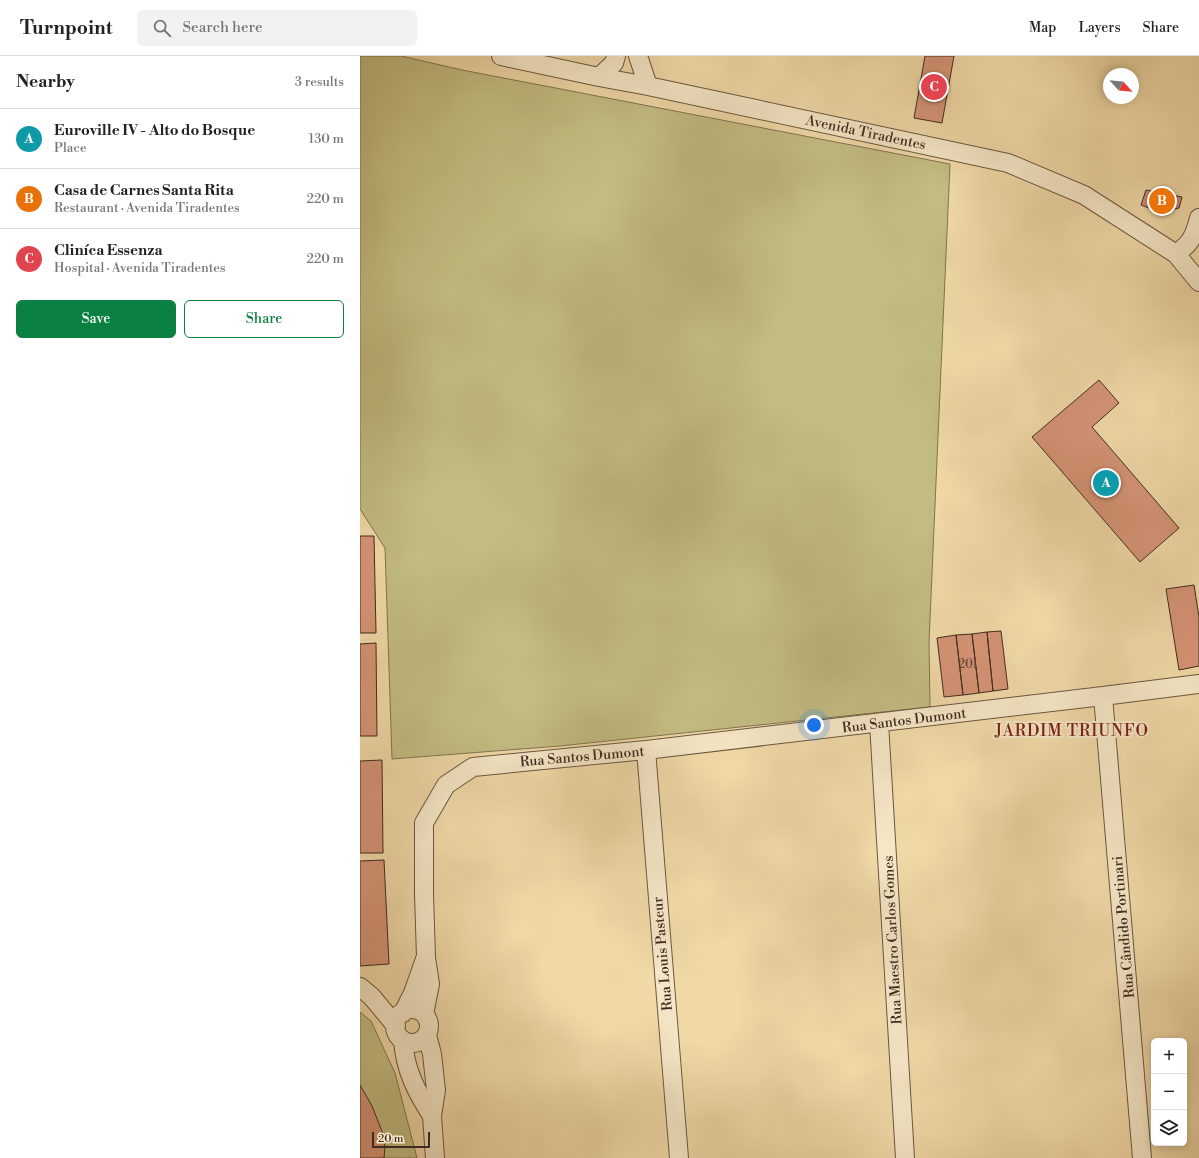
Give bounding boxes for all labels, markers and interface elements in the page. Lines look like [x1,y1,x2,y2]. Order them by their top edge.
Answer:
search box [137,10,417,46]
text: Turnpoint [20,16,113,40]
icon: search [151,17,173,39]
text: Search here [183,18,263,37]
text: Map [1029,19,1056,37]
text: Layers [1078,19,1121,37]
text: Share [1143,19,1179,37]
north arrow [1103,68,1139,104]
text: Nearby [16,71,75,93]
pin: C [921,72,947,102]
text: 3 results [295,74,344,90]
street label: Avenida Tiradentes [803,111,928,155]
text: Euroville IV - Alto do Bosque [54,121,255,140]
text: A [24,131,34,147]
text: 130 m [309,131,344,147]
text: Place [54,140,86,156]
text: Casa de Carnes Santa Rita [54,181,234,200]
pin: B [1149,186,1175,216]
text: B [24,191,34,207]
text: 220 m [306,191,344,207]
text: Restaurant · Avenida Tiradentes [54,200,240,216]
text: Cliníca Essenza [54,241,163,260]
text: C [24,251,34,267]
text: 220 m [306,251,344,267]
text: Hospital · Avenida Tiradentes [54,260,226,276]
button: Save [16,300,176,338]
button: Share [184,300,344,338]
pin: A [1093,468,1119,498]
house number: 201 [958,657,979,672]
street label: Rua Santos Dumont [841,704,967,738]
your location [804,715,824,735]
district label: JARDIM TRIUNFO [994,721,1149,741]
street label: Rua Santos Dumont [519,743,645,771]
street label: Rua Maestro Carlos Gomes [880,855,906,1025]
street label: Rua Cândido Portinari [1109,855,1139,999]
street label: Rua Louis Pasteur [649,896,677,1012]
map controls [1151,1038,1187,1146]
button: + [1151,1038,1187,1074]
button: − [1151,1074,1187,1110]
button: layers [1151,1110,1187,1146]
scale bar [372,1130,430,1149]
text: 20 m [378,1132,403,1146]

